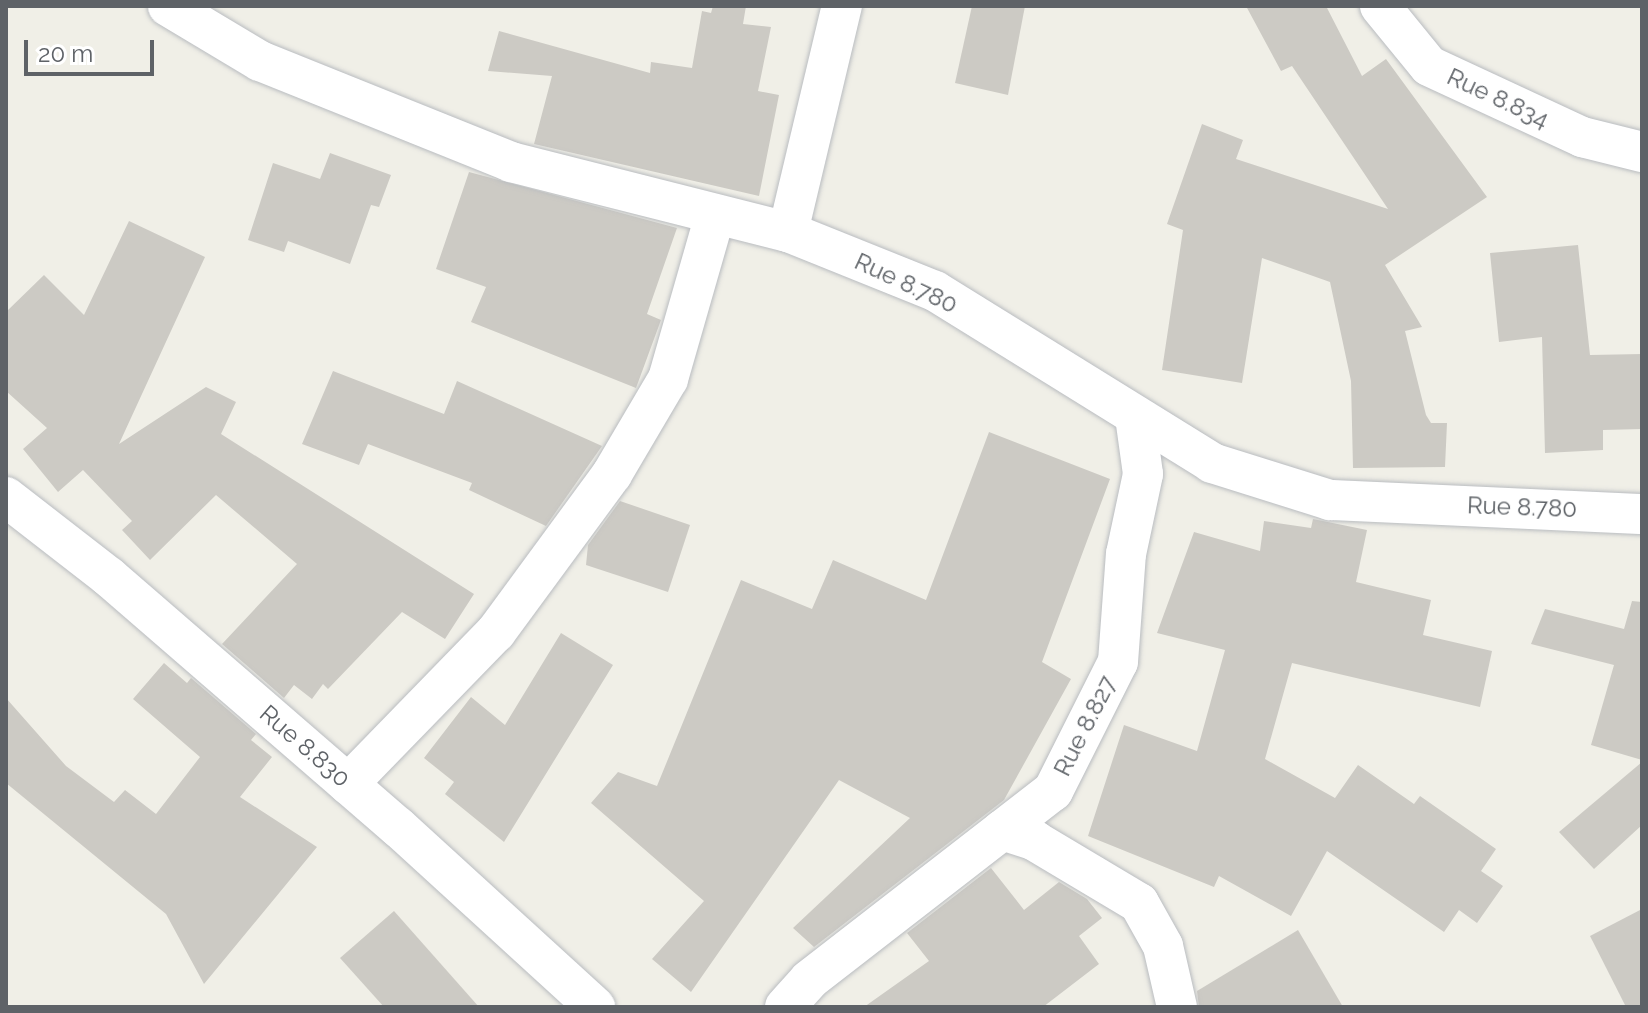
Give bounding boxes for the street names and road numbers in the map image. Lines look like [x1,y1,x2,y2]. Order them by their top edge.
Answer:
street label: Rue 8.834 [1443,62,1553,134]
street label: Rue 8.780 [850,247,962,319]
street label: Rue 8.780 [1467,491,1577,523]
street label: Rue 8.827 [1048,671,1122,781]
street label: Rue 8.830 [254,699,356,793]

